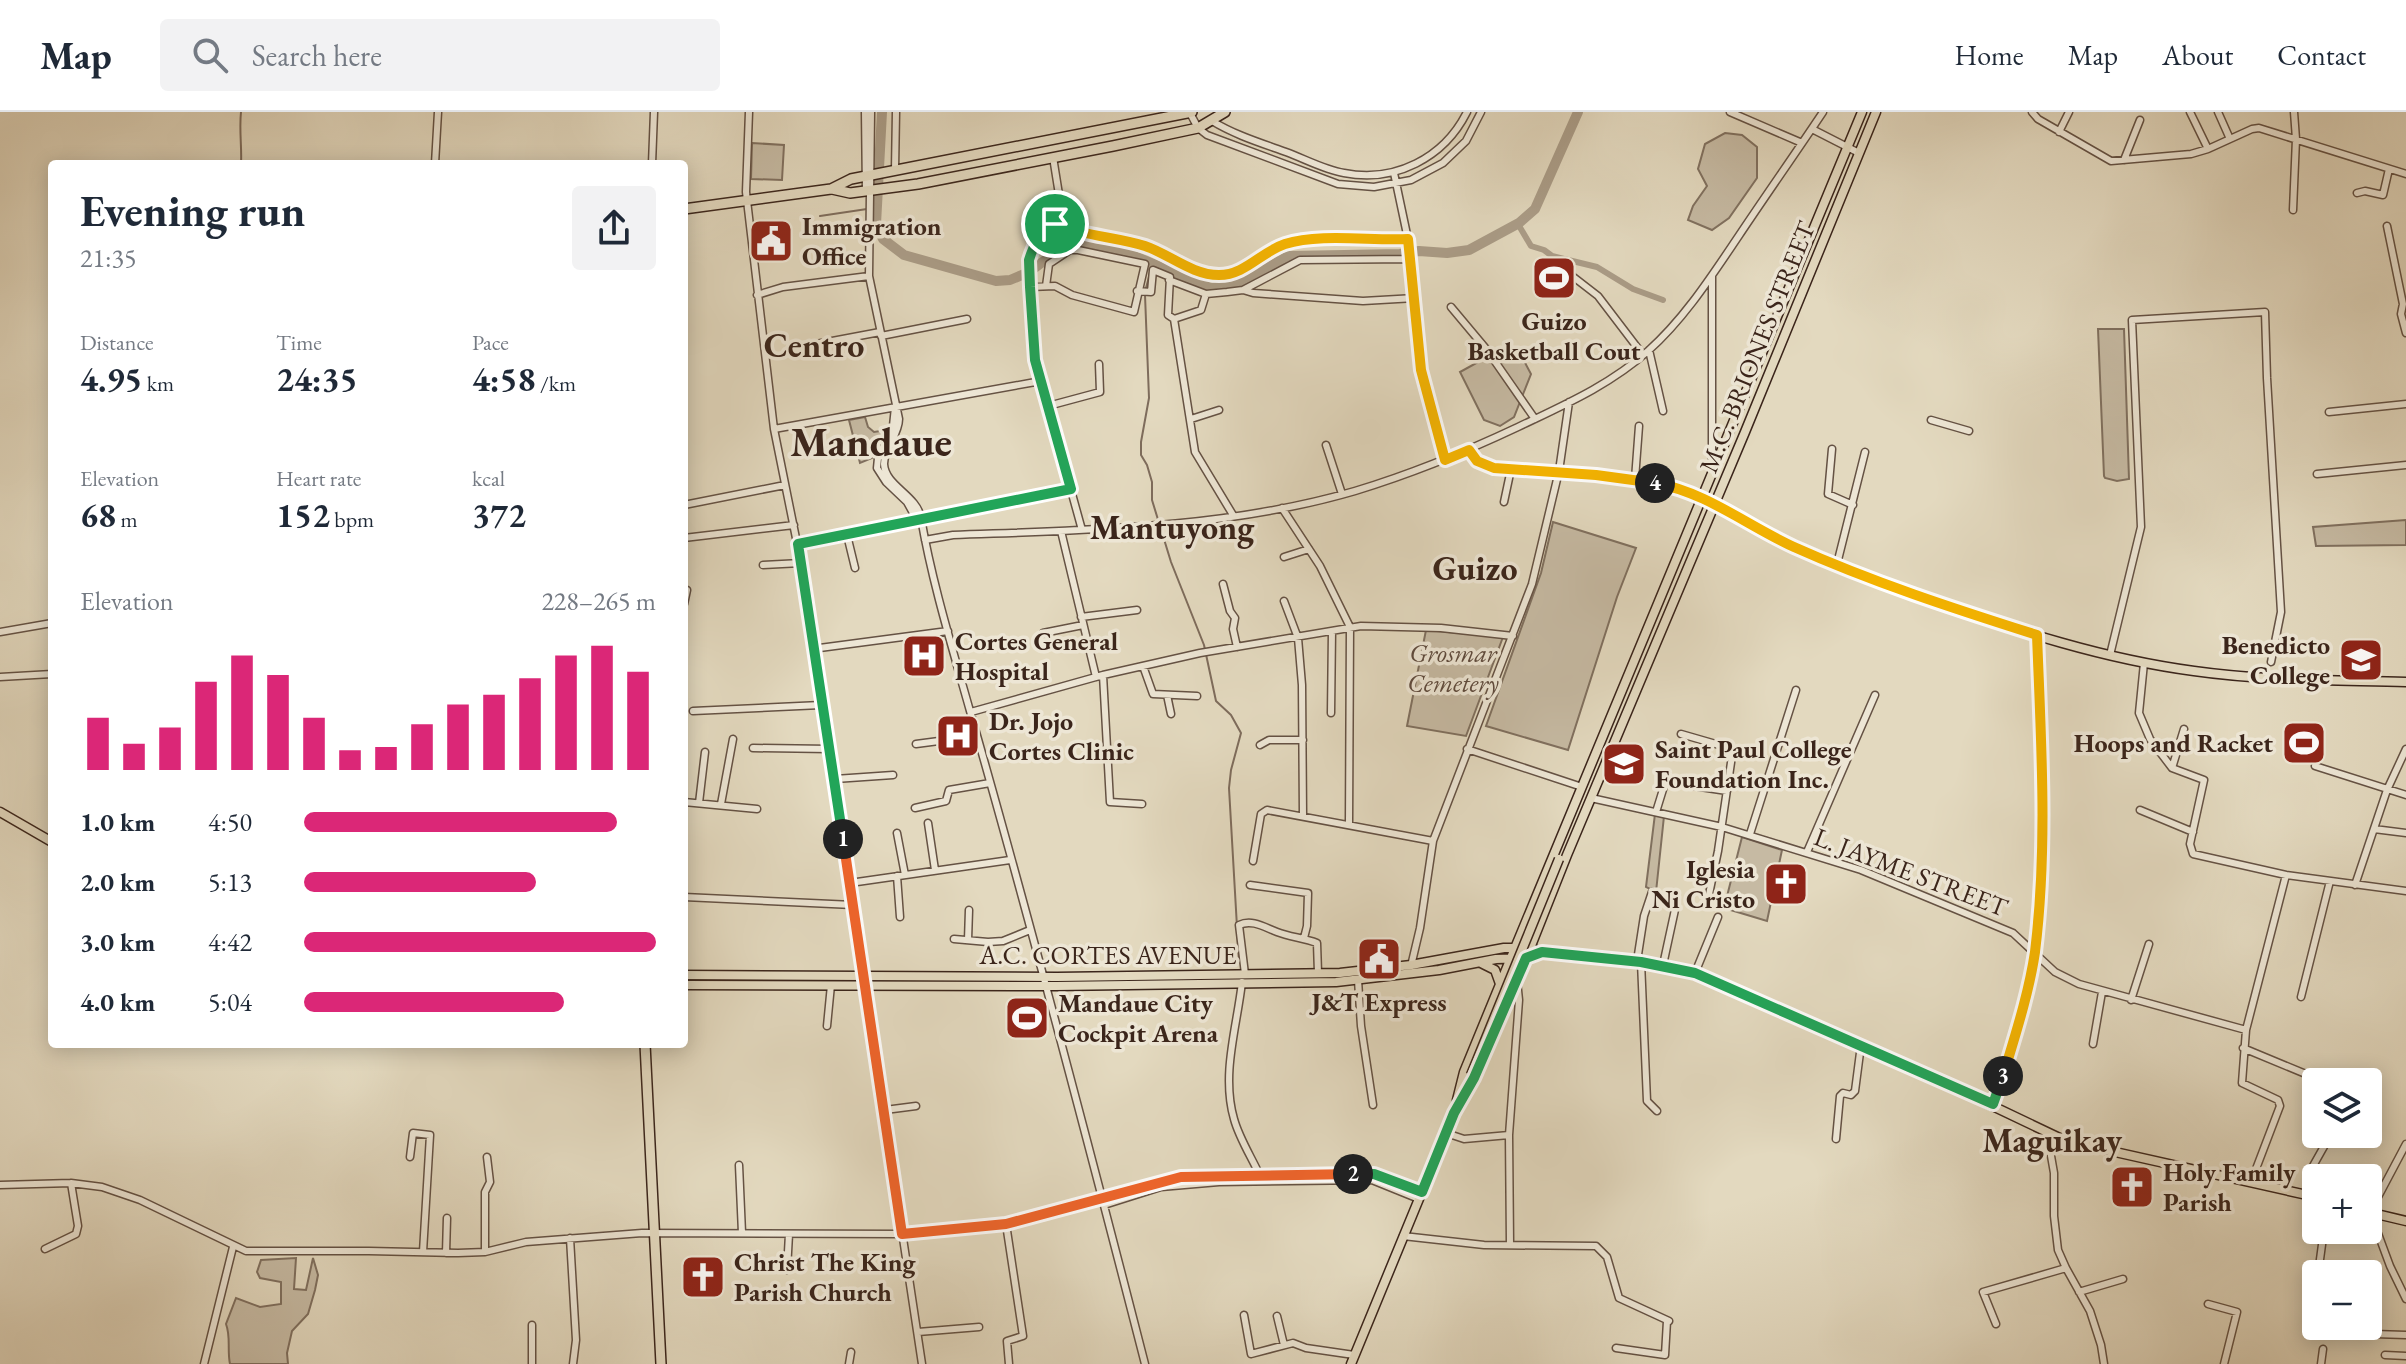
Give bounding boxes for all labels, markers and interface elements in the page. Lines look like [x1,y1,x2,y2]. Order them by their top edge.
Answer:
search box [160,19,720,91]
text: Map [40,31,112,80]
icon: search [188,33,232,77]
text: Search here [252,36,382,75]
text: Home [1954,37,2024,73]
text: Map [2068,37,2118,73]
text: About [2162,37,2233,73]
text: Contact [2277,37,2366,73]
text: Evening run [80,182,305,239]
button: share [572,186,656,270]
pin [1021,190,1089,258]
icon: arrive [1033,202,1077,246]
place label: Immigration Office [802,209,942,273]
street label: M.C. BRIONES STREET [1691,216,1823,478]
public building icon: Immigration Office [747,217,795,265]
text: 21:35 [80,241,136,275]
sports icon: Guizo Basketball Cout [1530,254,1578,302]
place label: Guizo Basketball Cout [1467,304,1641,368]
district label: Centro [764,323,864,367]
text: Distance [80,328,153,357]
text: Time [276,328,322,357]
text: Pace [472,328,509,357]
text: 4.95 [80,357,142,401]
text: 24:35 [276,357,358,401]
text: 4:58 [472,357,536,401]
text: km [142,369,174,398]
text: /km [536,369,576,398]
district label: Mandaue [790,414,952,469]
pin: 4 [1635,463,1675,503]
text: Elevation [80,464,159,493]
text: Heart rate [276,464,361,493]
text: kcal [472,464,505,493]
text: 4 [1649,468,1661,497]
text: 68 [80,493,116,537]
text: 152 [276,493,330,537]
text: 372 [472,493,526,537]
text: m [116,505,138,534]
text: bpm [330,505,374,534]
district label: Mantuyong [1090,505,1255,549]
district label: Guizo [1432,546,1518,590]
text: Elevation [80,584,174,618]
text: 228–265 m [541,584,656,618]
place label: Cortes General Hospital [955,624,1118,688]
place label: Benedicto College [2222,628,2330,692]
hospital icon: Cortes General Hospital [900,632,948,680]
park label: Grosmar Cemetery [1407,636,1499,700]
school or university icon: Benedicto College [2337,636,2385,684]
place label: Dr. Jojo Cortes Clinic [989,704,1134,768]
hospital icon: Dr. Jojo Cortes Clinic [934,712,982,760]
sports icon: Hoops and Racket [2280,719,2328,767]
place label: Hoops and Racket [2074,726,2273,760]
place label: Saint Paul College Foundation Inc. [1655,732,1852,796]
school or university icon: Saint Paul College Foundation Inc. [1600,740,1648,788]
text: 1.0 km [80,805,155,839]
text: 4:50 [208,805,252,839]
pin: 1 [823,819,863,859]
street label: L. JAYME STREET [1810,820,2013,925]
text: 1 [837,824,849,853]
place label: Iglesia Ni Cristo [1652,852,1756,916]
church icon: Iglesia Ni Cristo [1762,860,1810,908]
text: 2.0 km [80,865,155,899]
text: 5:13 [208,865,252,899]
text: 3.0 km [80,925,155,959]
text: 4:42 [208,925,252,959]
public building icon: J&T Express [1355,935,1403,983]
street label: A.C. CORTES AVENUE [978,938,1237,972]
text: 4.0 km [80,985,155,1019]
text: 5:04 [208,985,252,1019]
place label: J&T Express [1308,985,1447,1019]
place label: Mandaue City Cockpit Arena [1058,986,1219,1050]
sports icon: Mandaue City Cockpit Arena [1003,994,1051,1042]
pin: 3 [1983,1056,2023,1096]
text: 3 [1997,1061,2009,1090]
map controls [2302,1068,2382,1340]
button: layers [2302,1068,2382,1148]
district label: Maguikay [1982,1118,2123,1162]
pin: 2 [1333,1154,1373,1194]
place label: Holy Family Parish [2163,1155,2296,1219]
text: 2 [1347,1159,1359,1188]
church icon: Holy Family Parish [2108,1163,2156,1211]
button: + [2302,1164,2382,1244]
place label: Christ The King Parish Church [734,1245,917,1309]
church icon: Christ The King Parish Church [679,1253,727,1301]
button: − [2302,1260,2382,1340]

